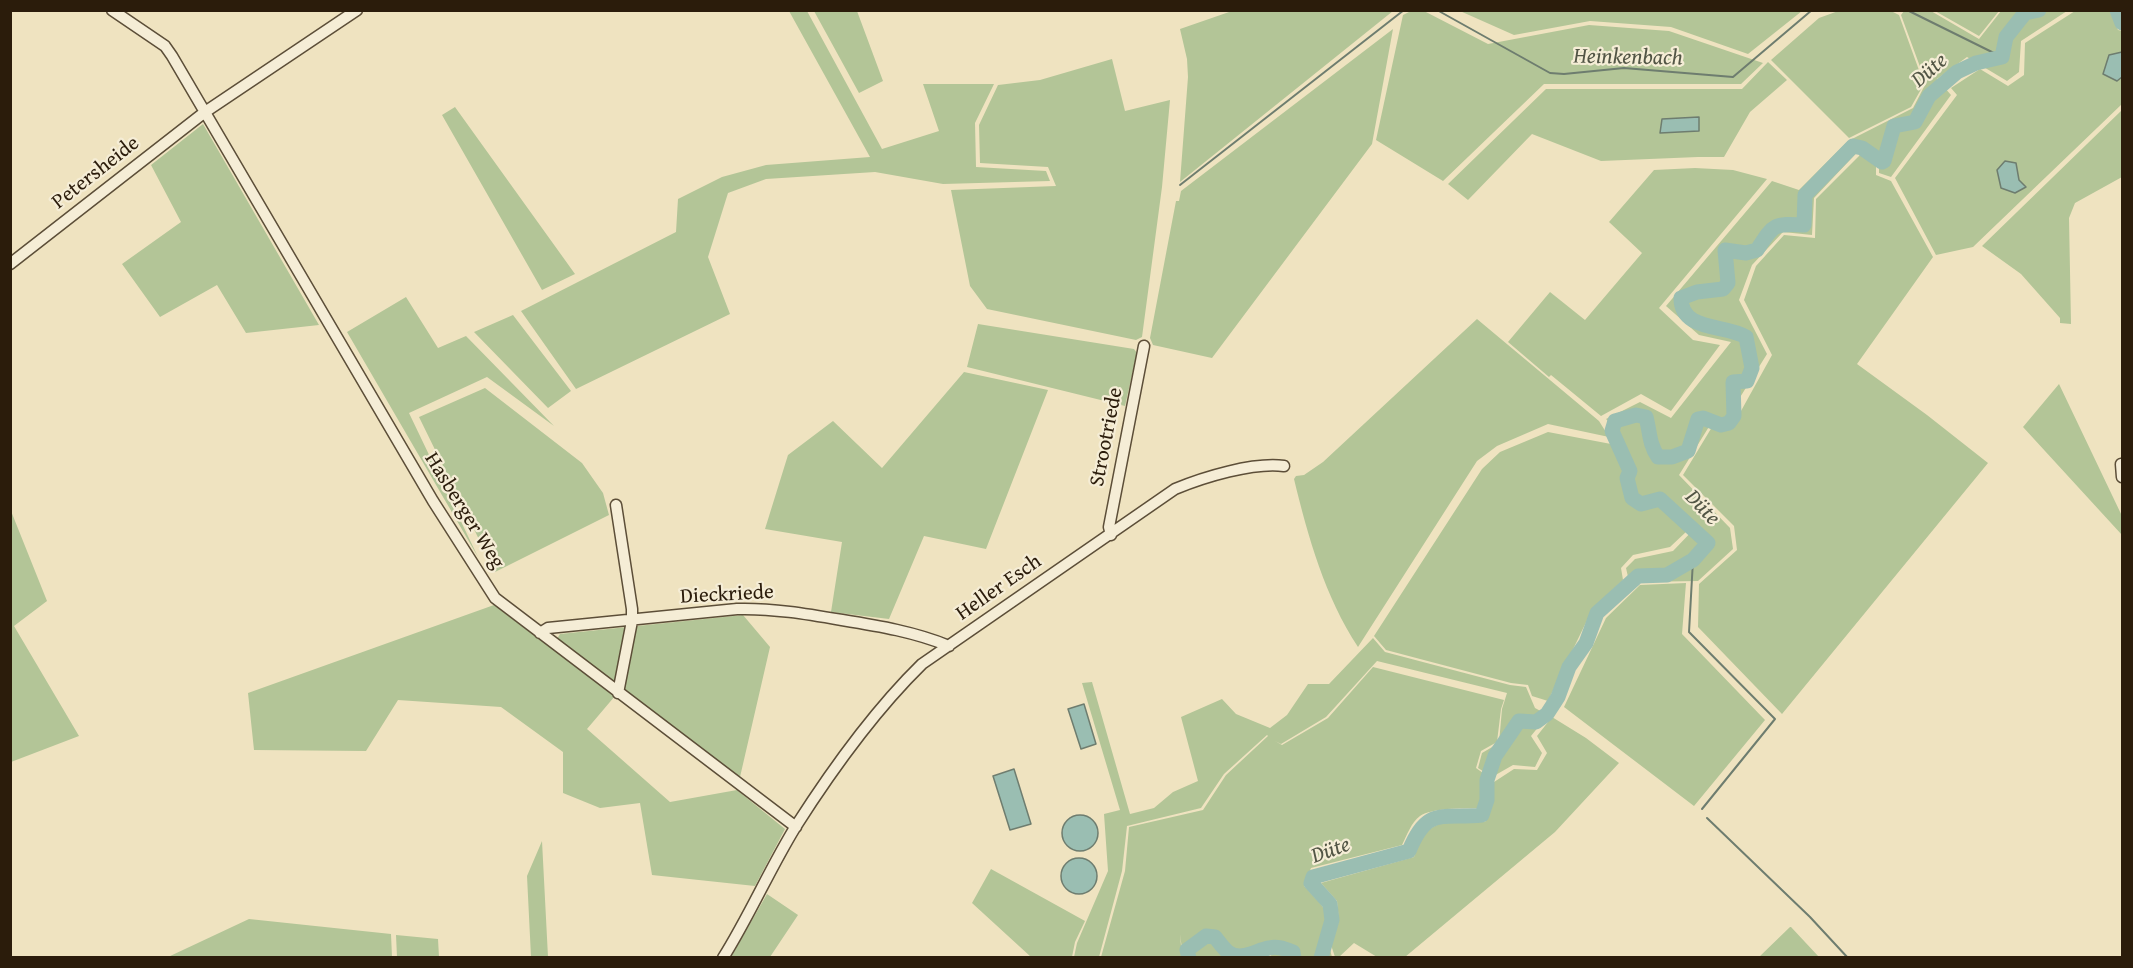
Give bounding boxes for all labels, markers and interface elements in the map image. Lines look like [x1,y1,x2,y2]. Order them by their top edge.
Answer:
water label: Heinkenbach [1573,44,1683,72]
water label: Düte [1906,48,1954,94]
street label: Petersheide [47,131,145,215]
street label: Strootriede [1085,385,1129,489]
street label: Hasberger Weg [418,448,510,574]
water label: Düte [1679,485,1725,531]
street label: Heller Esch [951,549,1047,627]
street label: Dieckriede [680,580,774,610]
water label: Düte [1308,832,1354,870]

